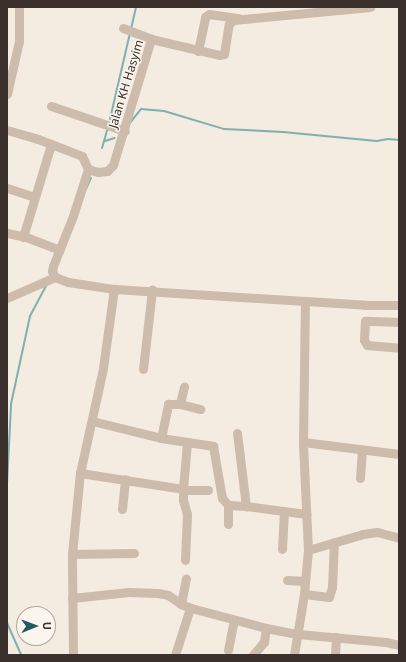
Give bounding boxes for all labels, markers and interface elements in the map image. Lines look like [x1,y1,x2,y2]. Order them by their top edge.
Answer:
street label: Jalan KH Hasyim [106,38,146,130]
north arrow [16,606,56,646]
text: U [40,621,55,630]

